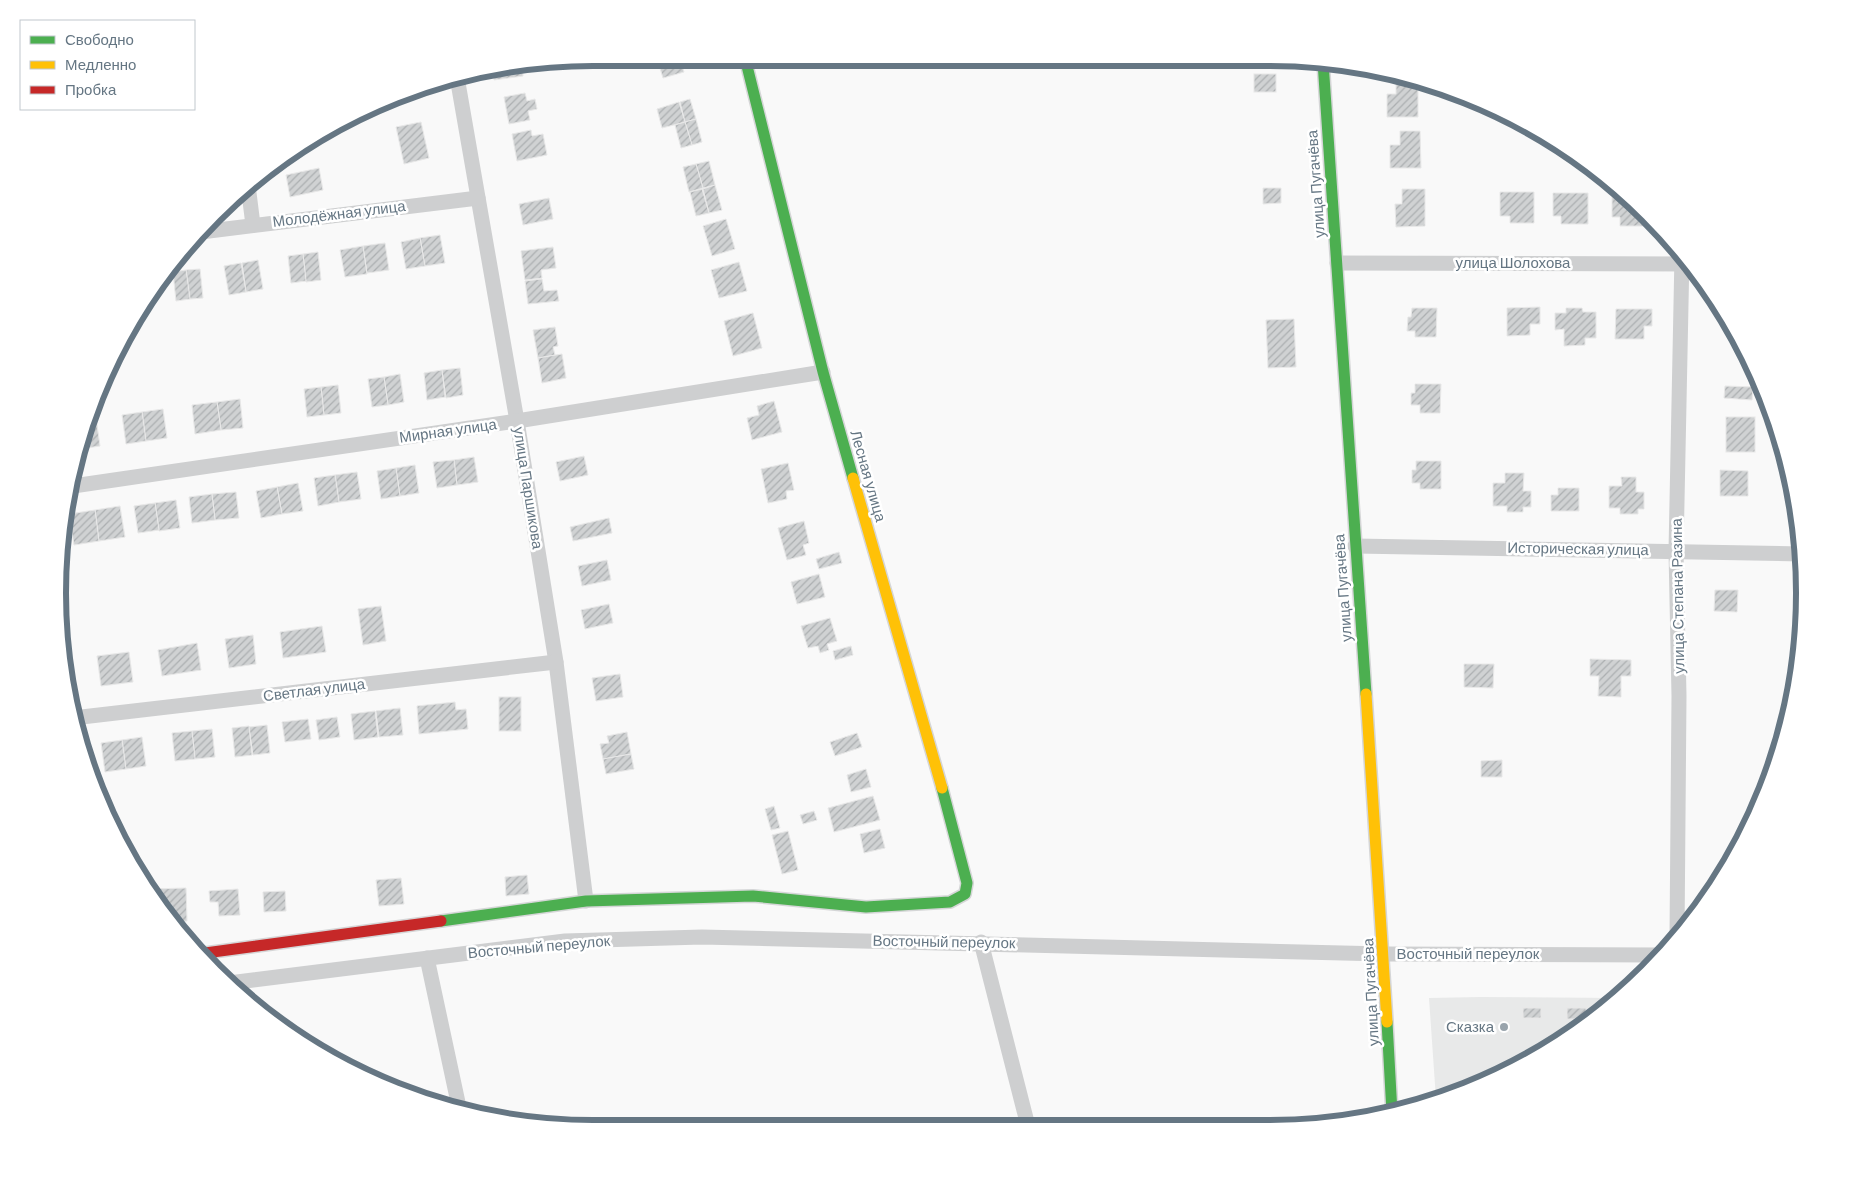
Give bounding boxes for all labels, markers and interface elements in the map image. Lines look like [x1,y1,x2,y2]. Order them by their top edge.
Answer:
legend [20,20,195,110]
text: Свободно [65,30,134,48]
text: Медленно [65,55,136,73]
text: Пробка [65,80,117,98]
street label: улица Пугачёва [1302,129,1328,239]
street label: Молодёжная улица [271,196,407,230]
street label: улица Шолохова [1456,253,1571,271]
street label: Мирная улица [398,414,498,446]
street label: улица Паршикова [510,426,548,551]
street label: Лесная улица [847,428,891,524]
street label: улица Степана Разина [1667,517,1687,674]
street label: улица Пугачёва [1329,533,1355,643]
street label: Историческая улица [1507,538,1649,558]
street label: Светлая улица [262,674,366,704]
street label: Восточный переулок [467,931,611,961]
street label: Восточный переулок [872,931,1016,951]
street label: улица Пугачёва [1358,937,1382,1046]
street label: Восточный переулок [1397,944,1540,962]
place label: Сказка [1446,1017,1495,1035]
marker: Сказка [1498,1021,1510,1033]

